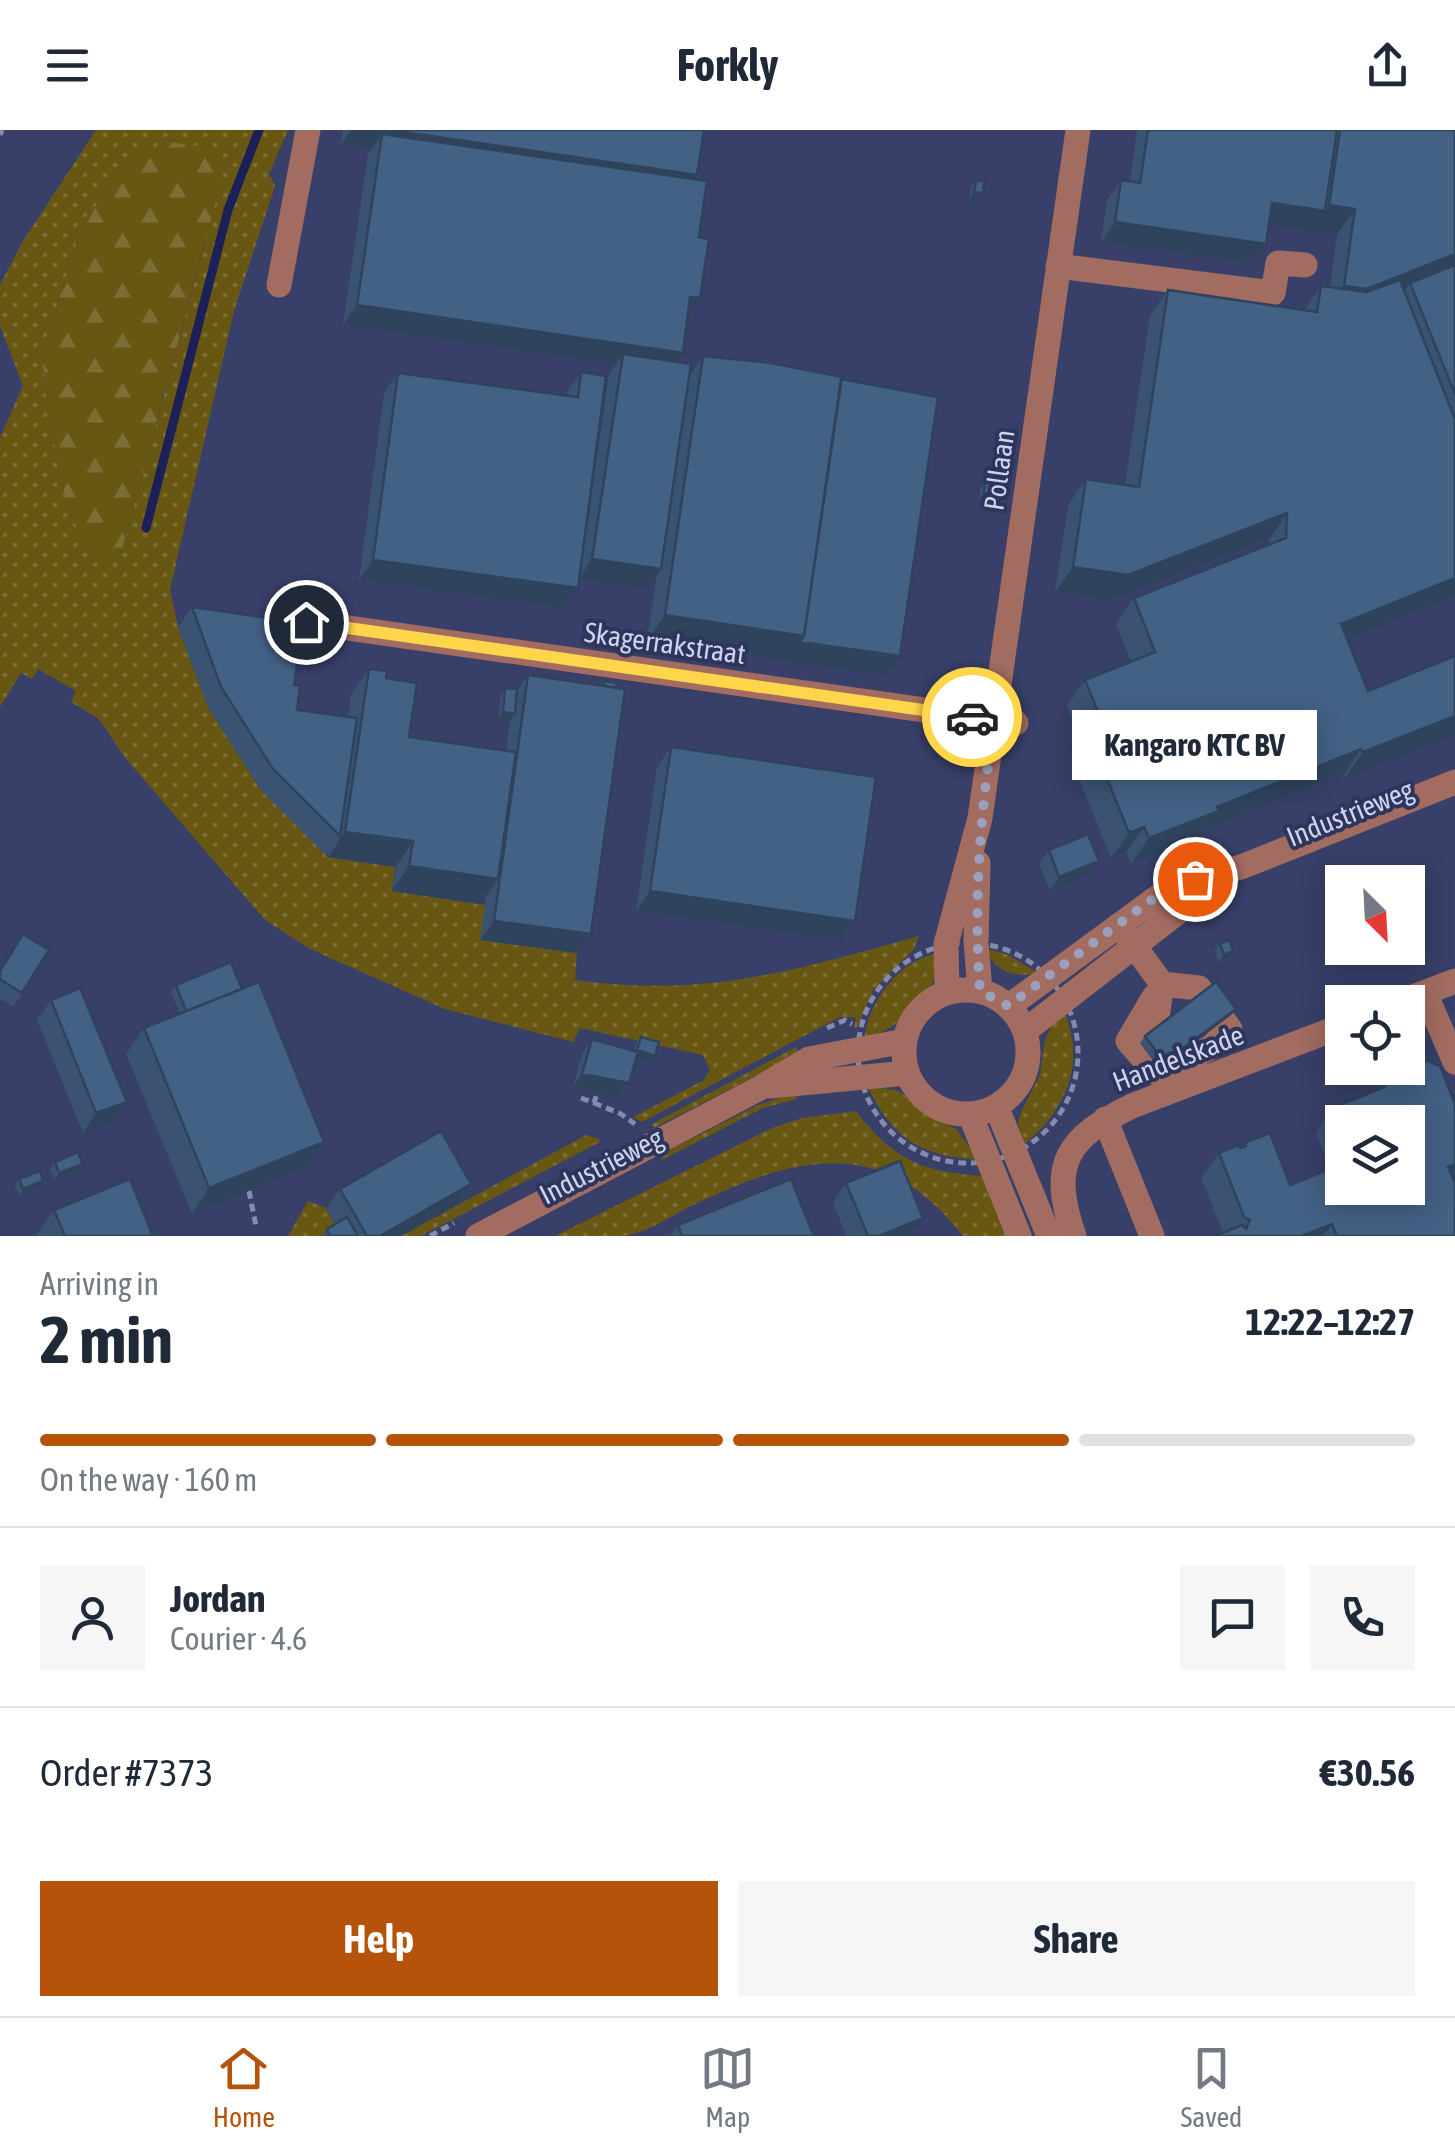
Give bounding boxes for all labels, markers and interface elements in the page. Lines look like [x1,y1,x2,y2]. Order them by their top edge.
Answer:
icon: menu [40,38,95,93]
icon: share [1360,38,1415,93]
text: Forkly [677,39,778,91]
street label: Pollaan [978,428,1020,512]
pin [264,580,349,665]
icon: home [279,595,334,650]
street label: Skagerrakstraat [582,616,748,670]
courier [922,667,1022,767]
icon: car [945,690,1000,745]
callout: Kangaro KTC BV [1072,709,1318,779]
text: Kangaro KTC BV [1104,726,1285,763]
street label: Industrieweg [1282,773,1418,853]
pin [1153,837,1238,922]
icon: bag [1168,852,1223,907]
north arrow [1325,865,1425,965]
map controls [1325,865,1425,1205]
button: locate [1325,985,1425,1085]
street label: Handelskade [1108,1018,1248,1098]
button: layers [1325,1105,1425,1205]
street label: Industrieweg [534,1121,668,1211]
text: Arriving in [40,1265,159,1302]
text: 12:22–12:27 [1245,1300,1415,1343]
text: 2 min [40,1302,173,1377]
text: On the way · 160 m [40,1461,257,1498]
button: person [40,1565,145,1670]
button: chat [1180,1565,1285,1670]
button: phone [1310,1565,1415,1670]
text: Jordan [170,1577,265,1620]
text: Courier · 4.6 [170,1620,307,1657]
text: Order #7373 [40,1751,213,1794]
text: €30.56 [1320,1751,1415,1794]
button: Help [40,1881,718,1996]
button: Share [738,1881,1415,1996]
tab: Home [213,2041,275,2133]
tab: Map [700,2041,755,2133]
tab: Saved [1180,2041,1242,2133]

